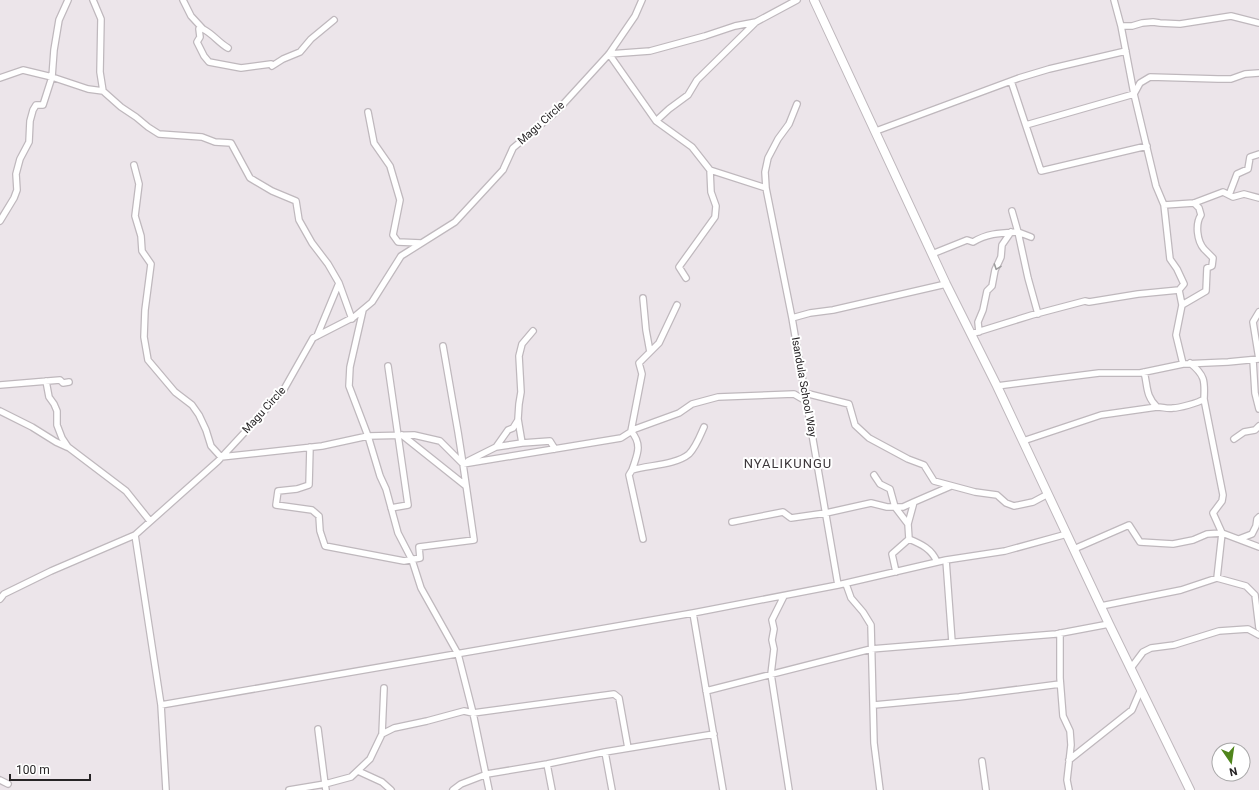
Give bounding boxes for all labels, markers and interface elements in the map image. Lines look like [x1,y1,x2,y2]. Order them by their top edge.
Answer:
street label: Magu Circle [515,99,567,147]
one-way arrow [993,264,1002,271]
street label: Isandula School Way [789,336,819,439]
street label: Magu Circle [240,384,288,436]
district label: NYALIKUNGU [744,456,832,471]
north arrow [1211,742,1251,782]
scale bar [10,756,90,782]
text: 100 m [16,763,50,777]
text: N [1228,764,1238,779]

